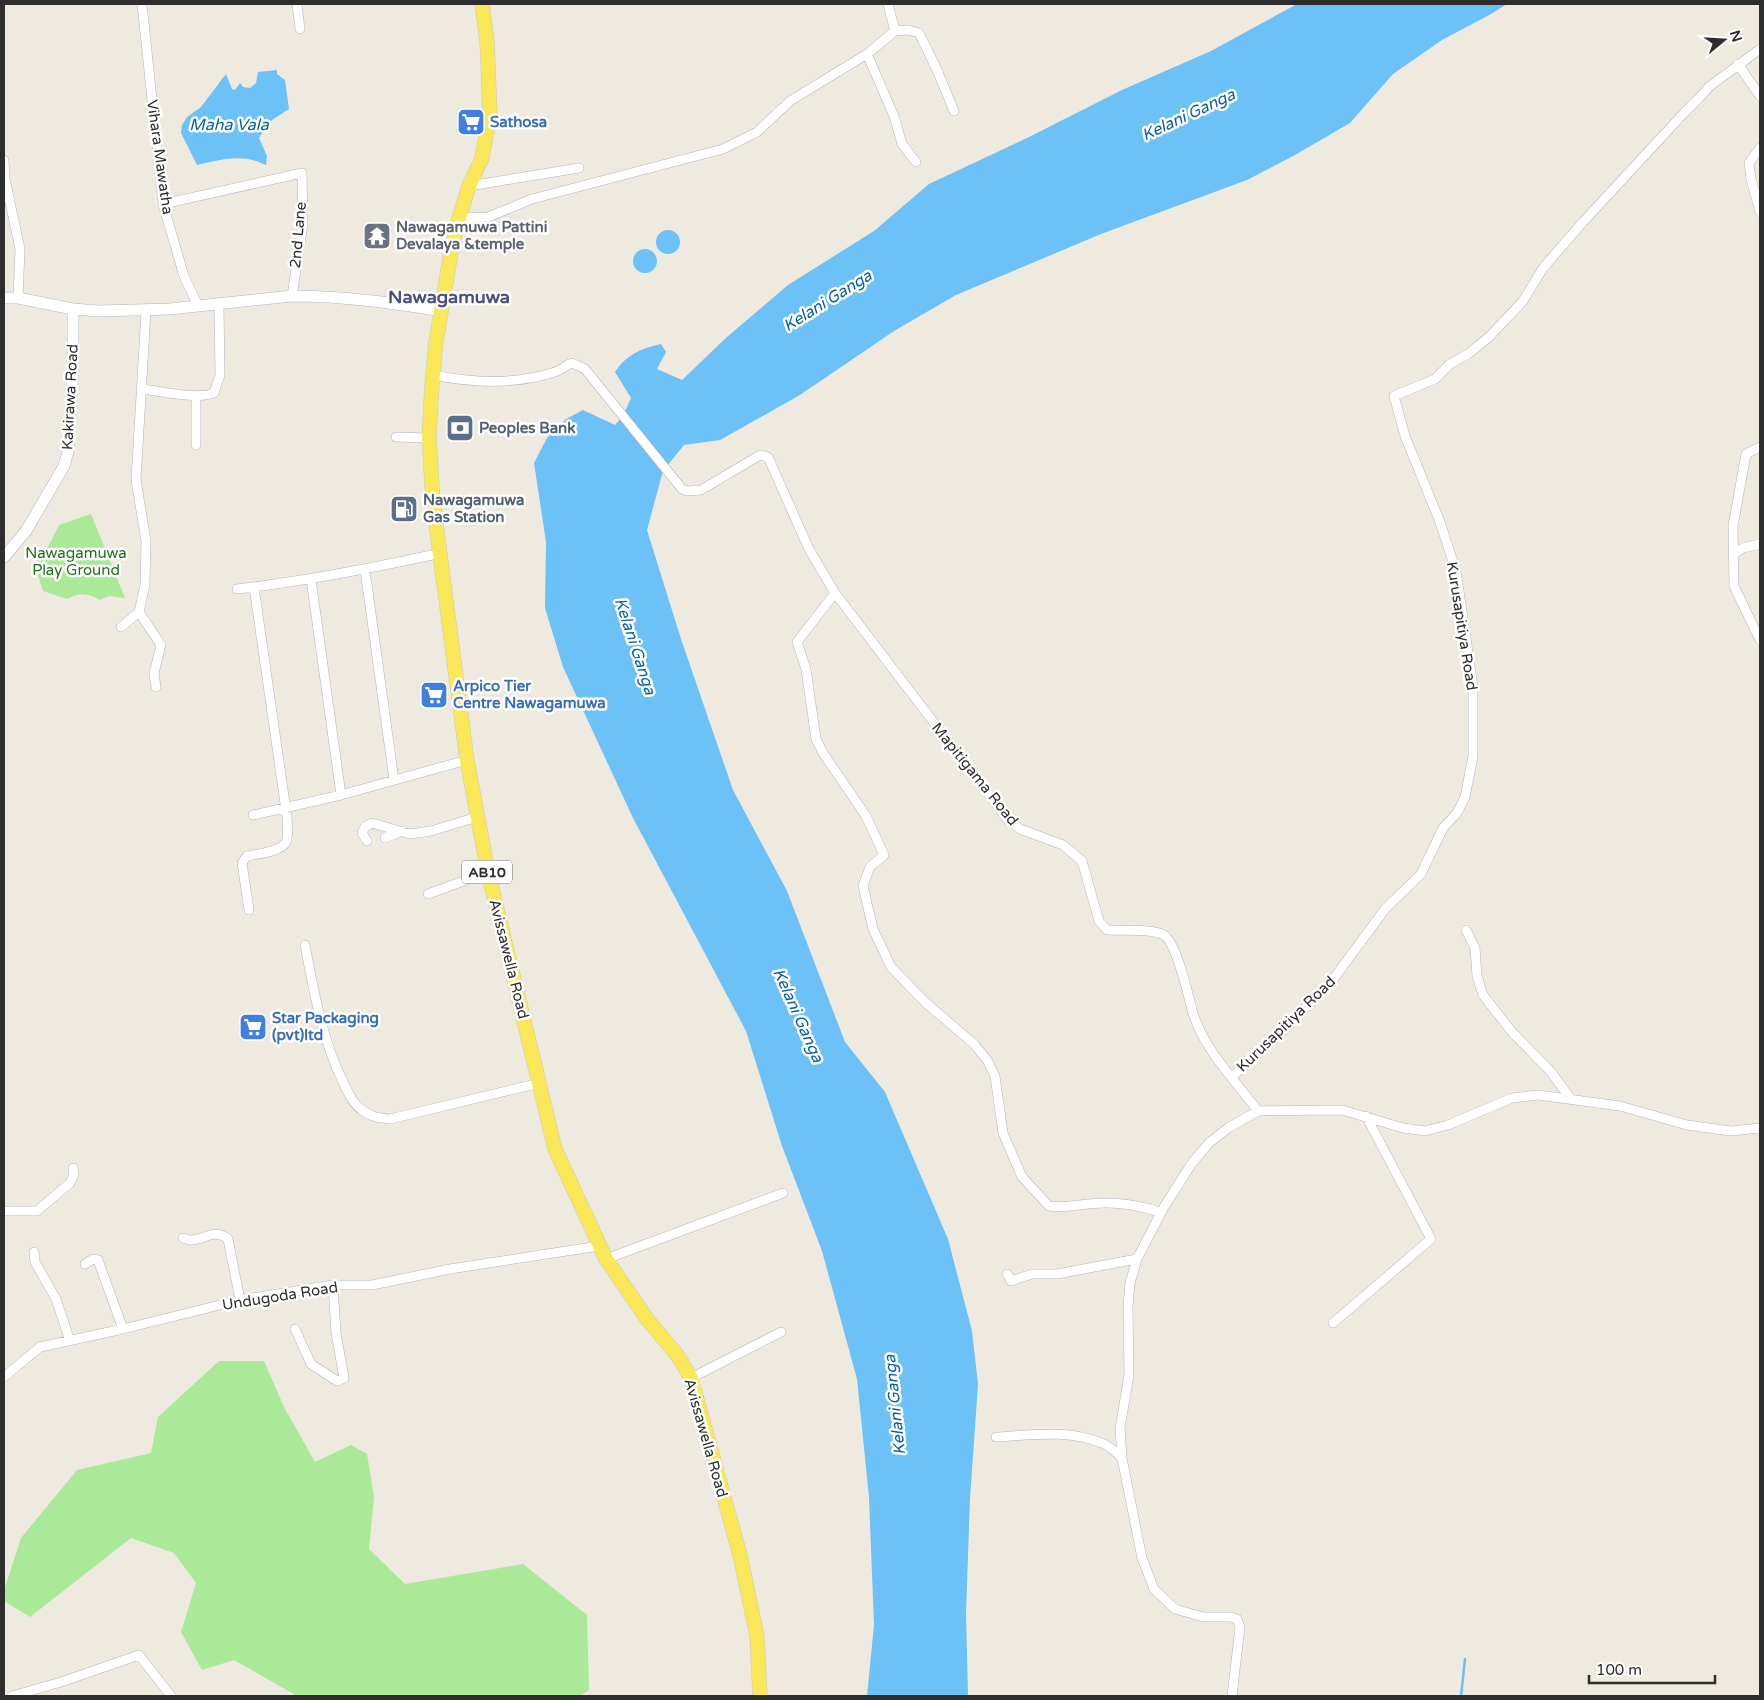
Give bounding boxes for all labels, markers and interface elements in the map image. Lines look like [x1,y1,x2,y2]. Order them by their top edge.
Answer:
north arrow [1699,15,1749,65]
text: N [1726,28,1746,44]
water label: Kelani Ganga [1139,84,1239,145]
street label: Vihara Mawatha [143,98,177,216]
supermarket icon: Sathosa [456,107,486,137]
place label: Sathosa [490,113,547,131]
water label: Maha Vala [189,115,270,135]
street label: 2nd Lane [286,201,310,269]
place label: Nawagamuwa Pattini Devalaya &temple [396,218,547,254]
temple icon: Nawagamuwa Pattini Devalaya &temple [362,221,392,251]
water label: Kelani Ganga [780,265,876,336]
district label: Nawagamuwa [388,286,510,308]
street label: Kakirawa Road [58,343,82,451]
bank icon: Peoples Bank [445,413,475,443]
place label: Peoples Bank [479,419,575,438]
place label: Nawagamuwa Gas Station [423,491,525,526]
fuel station icon: Nawagamuwa Gas Station [389,494,419,524]
park label: Nawagamuwa Play Ground [25,544,127,579]
street label: Kurusapitiya Road [1443,560,1481,692]
water label: Kelani Ganga [610,595,660,698]
place label: Arpico Tier Centre Nawagamuwa [453,677,606,713]
supermarket icon: Arpico Tier Centre Nawagamuwa [419,680,449,710]
street label: Mapitigama Road [928,719,1022,829]
road number: AB10 [462,860,512,884]
street label: Avissawella Road [485,897,533,1021]
water label: Kelani Ganga [768,965,828,1066]
street label: Kurusapitiya Road [1233,972,1339,1076]
place label: Star Packaging (pvt)ltd [272,1009,379,1045]
supermarket icon: Star Packaging (pvt)ltd [238,1012,268,1042]
street label: Undugoda Road [221,1278,339,1314]
water label: Kelani Ganga [880,1353,910,1456]
street label: Avissawella Road [680,1376,732,1500]
scale bar [1589,1652,1715,1684]
text: 100 m [1596,1661,1642,1679]

